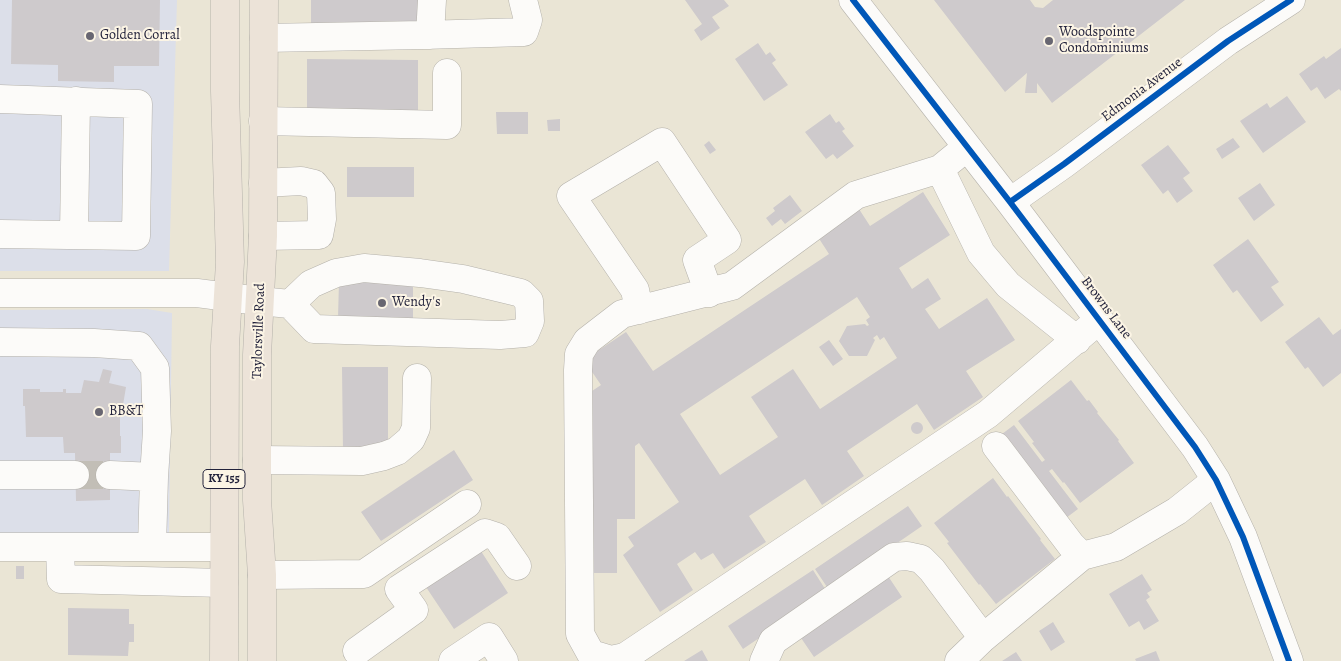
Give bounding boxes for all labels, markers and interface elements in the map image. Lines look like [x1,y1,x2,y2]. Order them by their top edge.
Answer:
place label: Woodspointe Condominiums [1059,25,1149,58]
place label: Golden Corral [100,28,180,44]
marker: Golden Corral [84,30,96,42]
marker: Woodspointe Condominiums [1043,35,1055,47]
street label: Edmonia Avenue [1098,54,1186,126]
street label: Browns Lane [1077,274,1135,342]
street label: Taylorsville Road [249,283,269,379]
place label: Wendy's [392,295,441,311]
marker: Wendy's [376,297,388,309]
place label: BB&T [109,404,143,420]
marker: BB&T [93,406,105,418]
road number: KY 155 [203,469,245,488]

